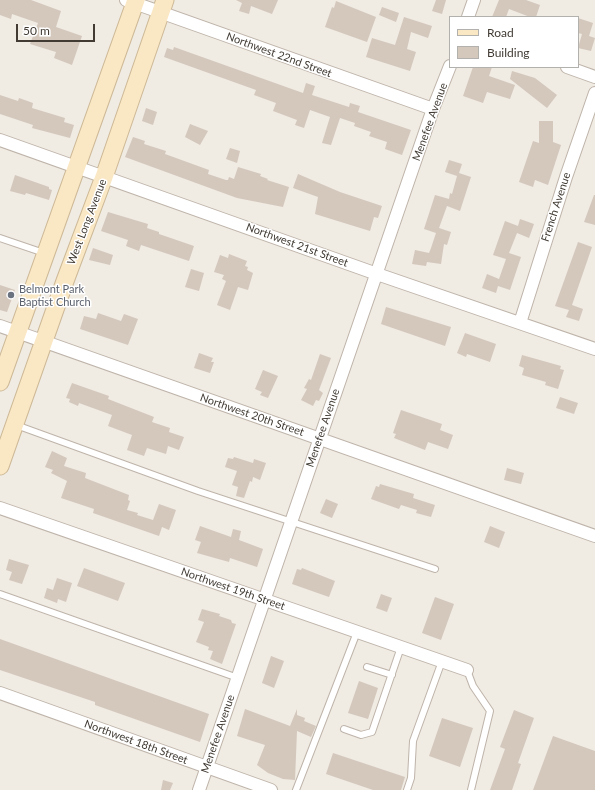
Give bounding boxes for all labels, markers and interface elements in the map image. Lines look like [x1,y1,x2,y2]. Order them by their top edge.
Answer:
scale bar [18,16,97,42]
legend [449,16,579,68]
text: 50 m [23,23,50,38]
text: Road [487,25,514,40]
street label: Northwest 22nd Street [224,30,334,80]
text: Building [487,45,530,60]
street label: Menefee Avenue [410,81,450,163]
street label: French Avenue [539,171,573,243]
street label: West Long Avenue [65,177,109,267]
street label: Northwest 21st Street [244,220,350,270]
place label: Belmont Park Baptist Church [19,282,91,308]
marker: Belmont Park Baptist Church [6,290,16,300]
street label: Menefee Avenue [303,387,343,469]
street label: Northwest 20th Street [198,391,306,439]
street label: Northwest 19th Street [179,565,287,613]
street label: Menefee Avenue [198,693,238,775]
street label: Northwest 18th Street [83,717,189,767]

